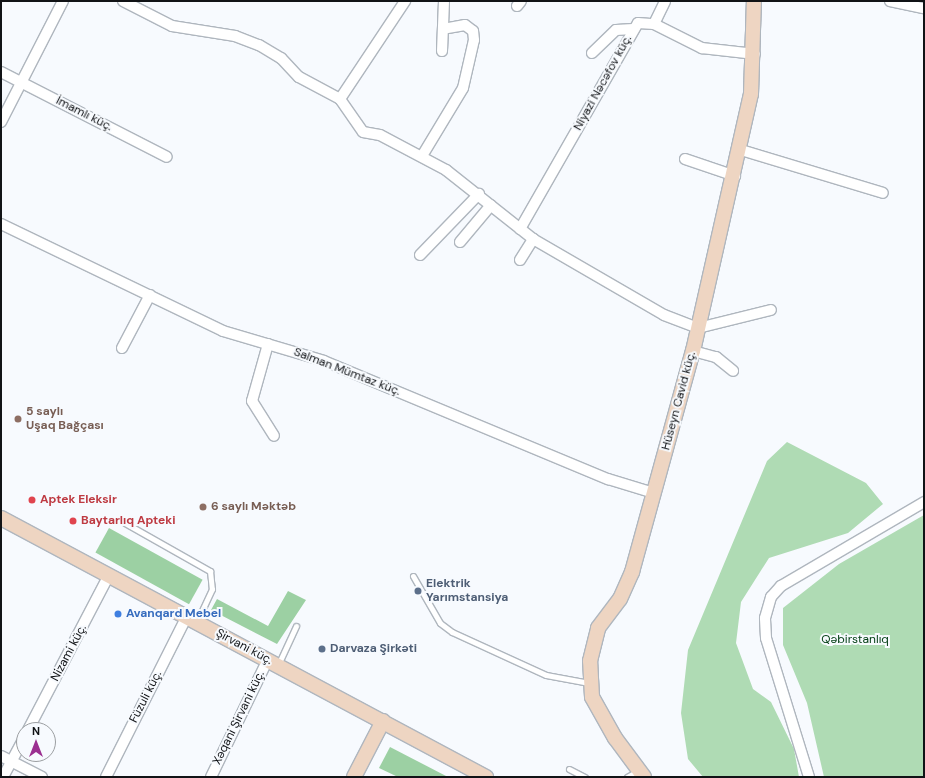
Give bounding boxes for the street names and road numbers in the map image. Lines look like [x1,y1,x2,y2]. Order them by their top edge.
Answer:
street label: Niyazi Nəcəfov küç. [571,33,635,133]
street label: İmamlı küç. [53,94,115,134]
street label: Salman Mümtaz küç. [292,345,402,399]
street label: Hüseyn Cavid küç. [659,350,699,452]
street label: Nizami küç. [48,622,90,684]
street label: Şirvani küç. [213,626,275,668]
street label: Füzuli küç. [127,669,165,725]
street label: Xəqani Şirvani küç. [210,669,268,767]

